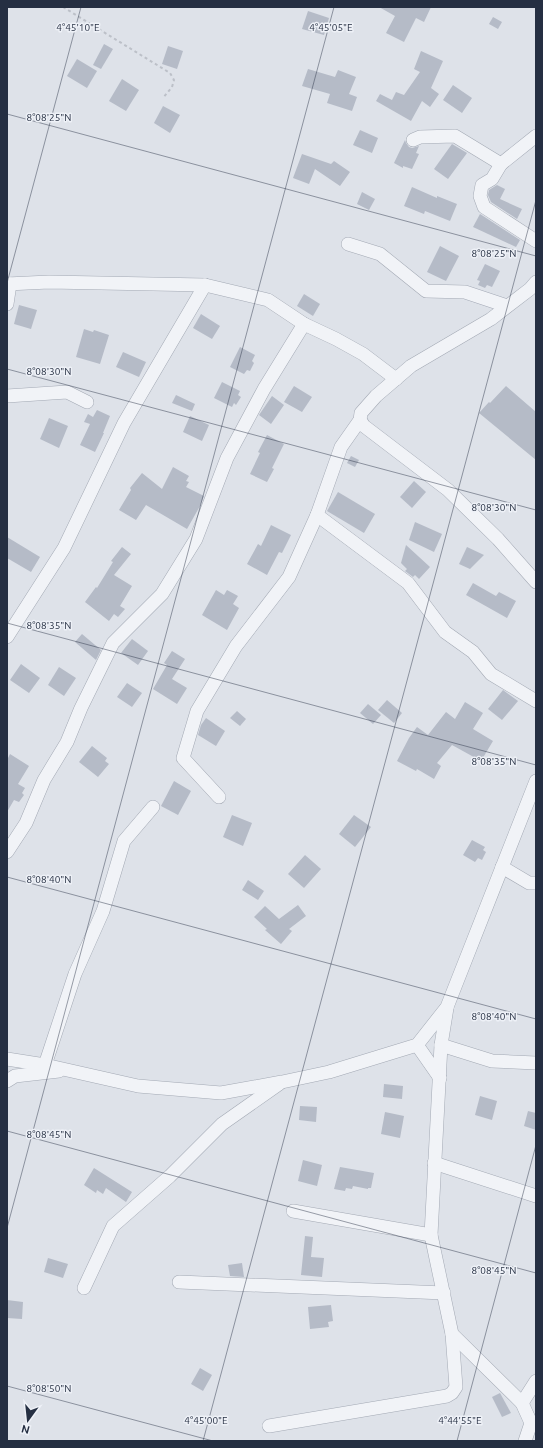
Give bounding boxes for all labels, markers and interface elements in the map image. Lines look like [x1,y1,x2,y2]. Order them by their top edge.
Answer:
text: 4°45'10"E [56,22,100,33]
text: 4°45'05"E [309,22,353,33]
text: 8°08'25"N [27,112,71,123]
text: 8°08'25"N [472,248,516,259]
text: 8°08'30"N [27,366,71,377]
text: 8°08'30"N [472,502,516,513]
text: 8°08'35"N [27,620,71,631]
text: 8°08'35"N [472,756,516,767]
text: 8°08'40"N [27,874,71,885]
text: 8°08'40"N [472,1011,516,1022]
text: 8°08'45"N [27,1129,71,1140]
text: 8°08'45"N [472,1265,516,1276]
text: 8°08'50"N [27,1383,71,1394]
north arrow [8,1400,48,1440]
text: 4°45'00"E [184,1415,228,1426]
text: 4°44'55"E [438,1415,482,1426]
text: N [20,1423,31,1437]

